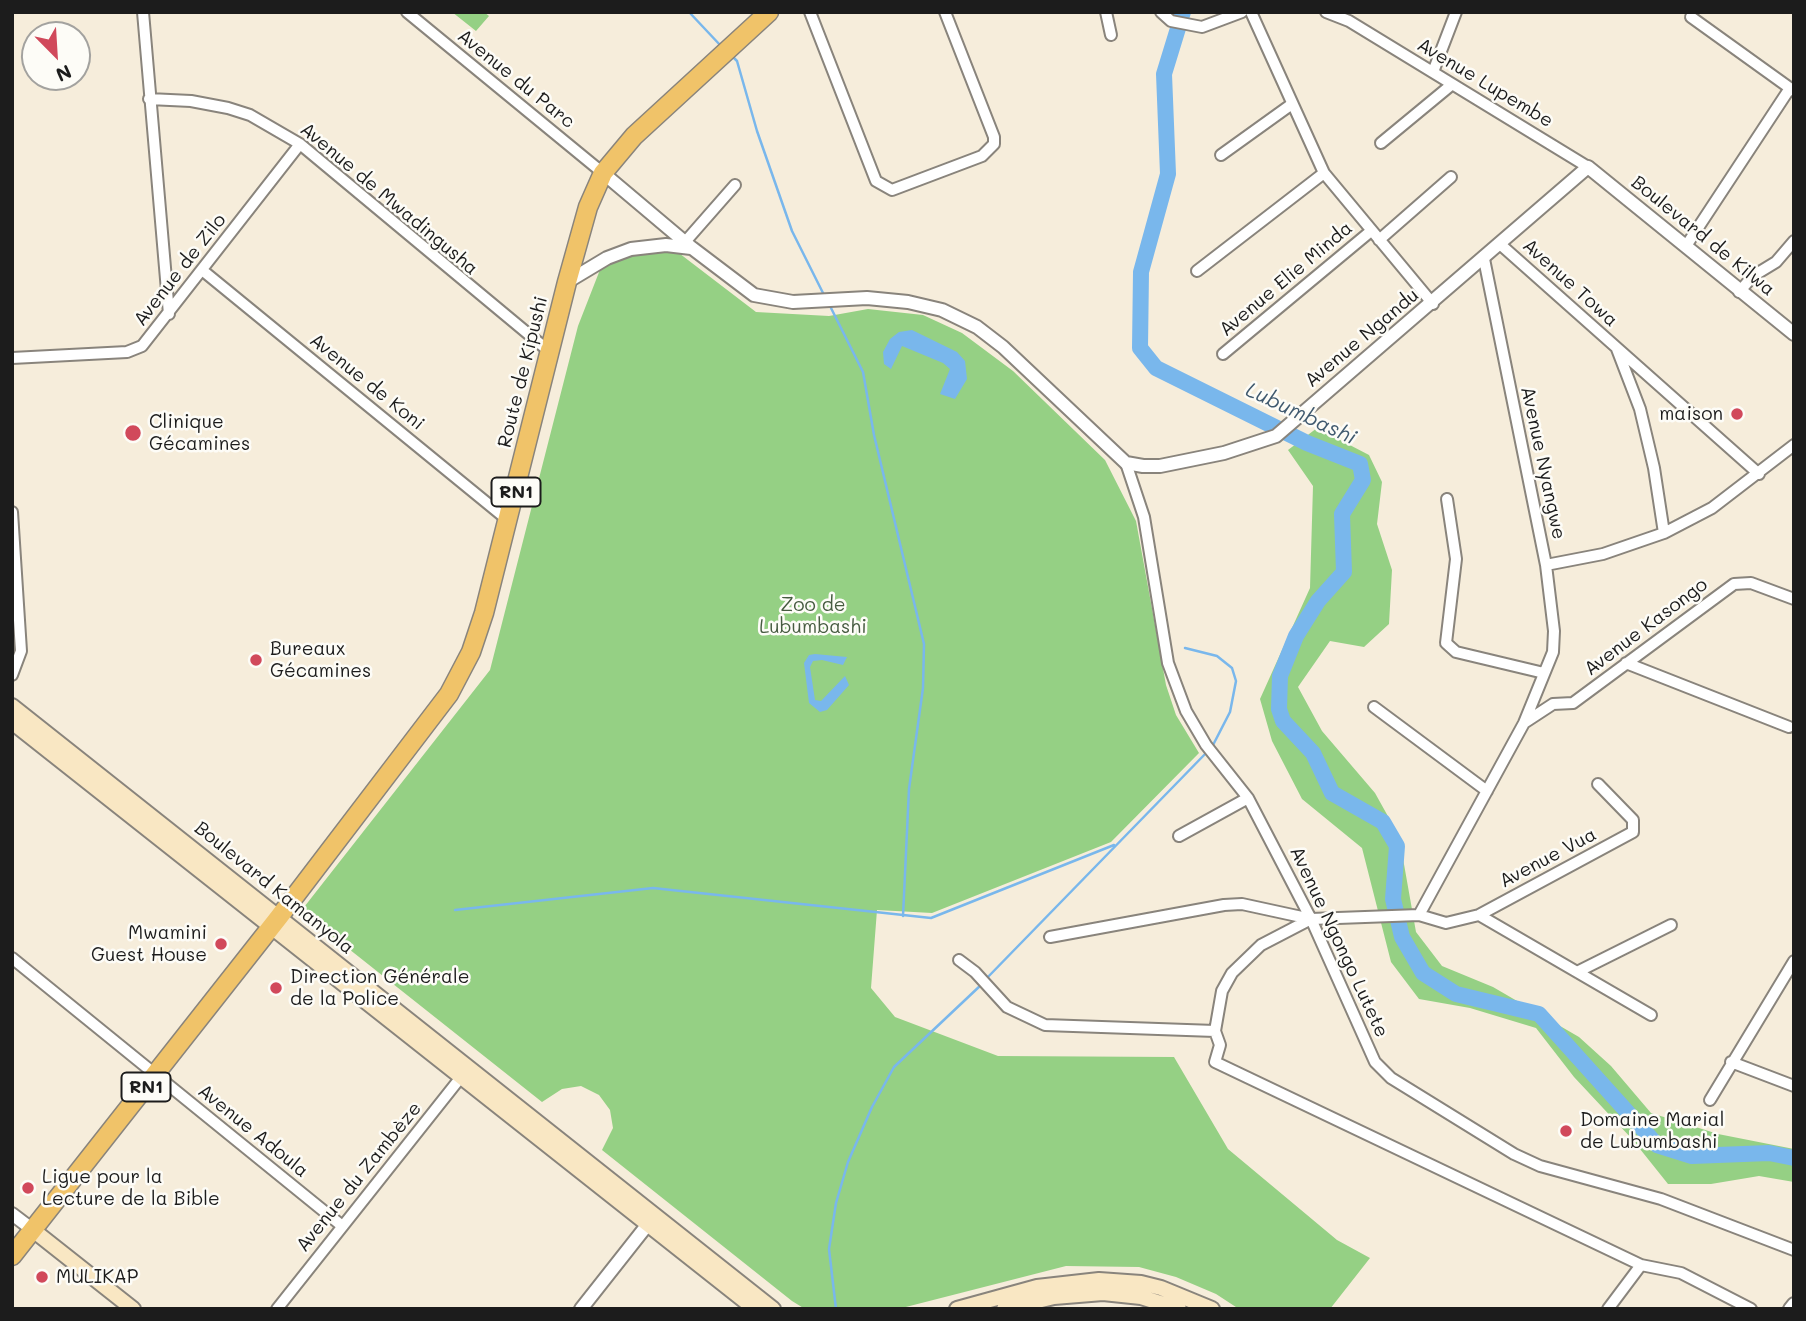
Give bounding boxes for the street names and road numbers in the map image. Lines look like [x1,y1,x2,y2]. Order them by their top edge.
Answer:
street label: Avenue du Parc [453,25,579,133]
street label: Avenue Lupembe [1413,33,1557,133]
street label: Avenue de Mwadingusha [295,118,483,280]
street label: Boulevard de Kilwa [1627,171,1779,301]
street label: Avenue de Zilo [129,209,231,331]
street label: Avenue Elie Minda [1215,217,1357,341]
street label: Avenue Towa [1518,234,1622,332]
street label: Avenue Ngandu [1300,284,1424,392]
street label: Route de Kipushi [493,294,553,450]
street label: Avenue de Koni [305,329,429,435]
street label: Avenue Nyangwe [1516,385,1570,541]
road number: RN1 [491,478,540,506]
street label: Avenue Kasongo [1580,573,1712,681]
street label: Boulevard Kamanyola [190,817,358,959]
street label: Avenue Vua [1496,823,1600,893]
street label: Avenue Ngongo Lutete [1285,843,1393,1041]
road number: RN1 [122,1072,170,1102]
street label: Avenue Adoula [193,1080,313,1182]
street label: Avenue du Zambèze [292,1097,426,1257]

